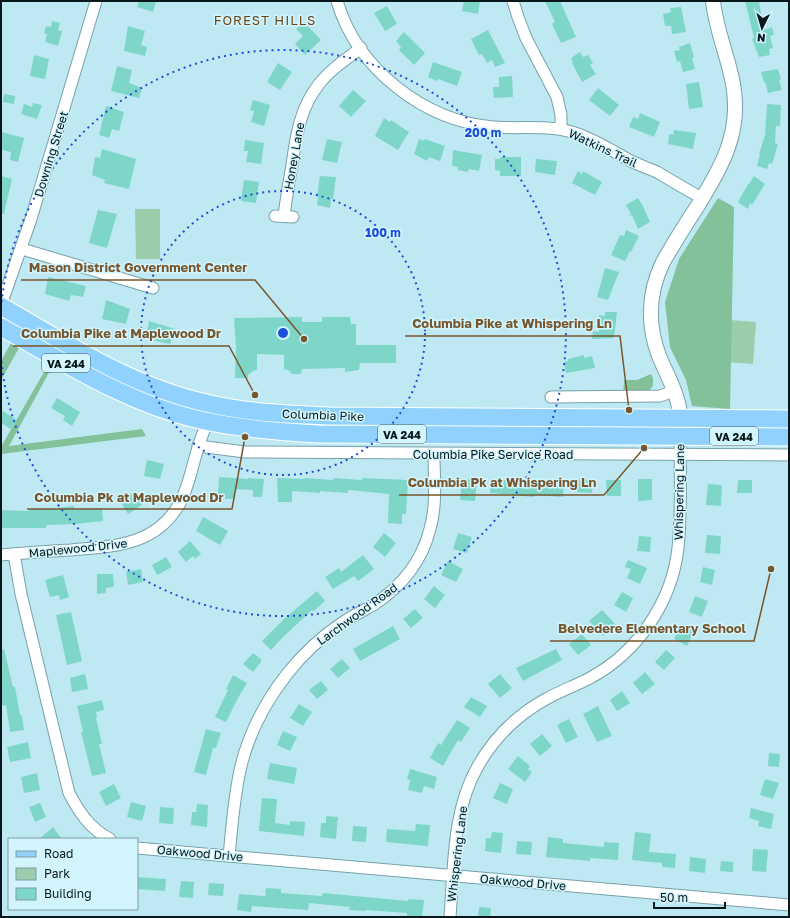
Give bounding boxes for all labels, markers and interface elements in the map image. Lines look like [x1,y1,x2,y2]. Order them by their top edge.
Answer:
north arrow [742,8,782,48]
district label: FOREST HILLS [214,12,316,28]
text: N [756,32,766,45]
street label: Downing Street [31,109,71,199]
street label: Honey Lane [281,121,307,191]
text: 200 m [465,125,501,140]
street label: Watkins Trail [566,126,640,170]
text: 100 m [365,225,401,240]
callout: Mason District Government Center [21,255,255,280]
text: Mason District Government Center [29,259,247,275]
callout: Columbia Pike at Whispering Ln [405,311,620,336]
text: Columbia Pike at Whispering Ln [412,315,612,331]
callout: Columbia Pike at Maplewood Dr [13,321,229,346]
text: Columbia Pike at Maplewood Dr [21,325,221,341]
centre of rings [276,326,290,340]
road number: VA 244 [42,354,90,372]
street label: Columbia Pike [282,406,364,424]
road number: VA 244 [378,425,426,443]
road number: VA 244 [710,427,758,445]
street label: Whispering Lane [671,444,687,540]
street label: Columbia Pike Service Road [413,447,573,462]
callout: Columbia Pk at Whispering Ln [399,470,604,495]
text: Columbia Pk at Whispering Ln [408,474,596,490]
callout: Columbia Pk at Maplewood Dr [27,484,232,509]
text: Columbia Pk at Maplewood Dr [34,489,224,505]
street label: Maplewood Drive [28,535,128,561]
street label: Larchwood Road [314,580,400,648]
callout: Belvedere Elementary School [550,616,754,641]
text: Belvedere Elementary School [558,620,747,636]
street label: Whispering Lane [444,805,470,903]
legend [8,838,138,910]
street label: Oakwood Drive [156,842,244,864]
text: Road [44,846,73,861]
text: Park [44,866,70,881]
street label: Oakwood Drive [479,871,567,893]
scale bar [654,884,725,910]
text: Building [44,886,92,901]
text: 50 m [660,890,688,905]

